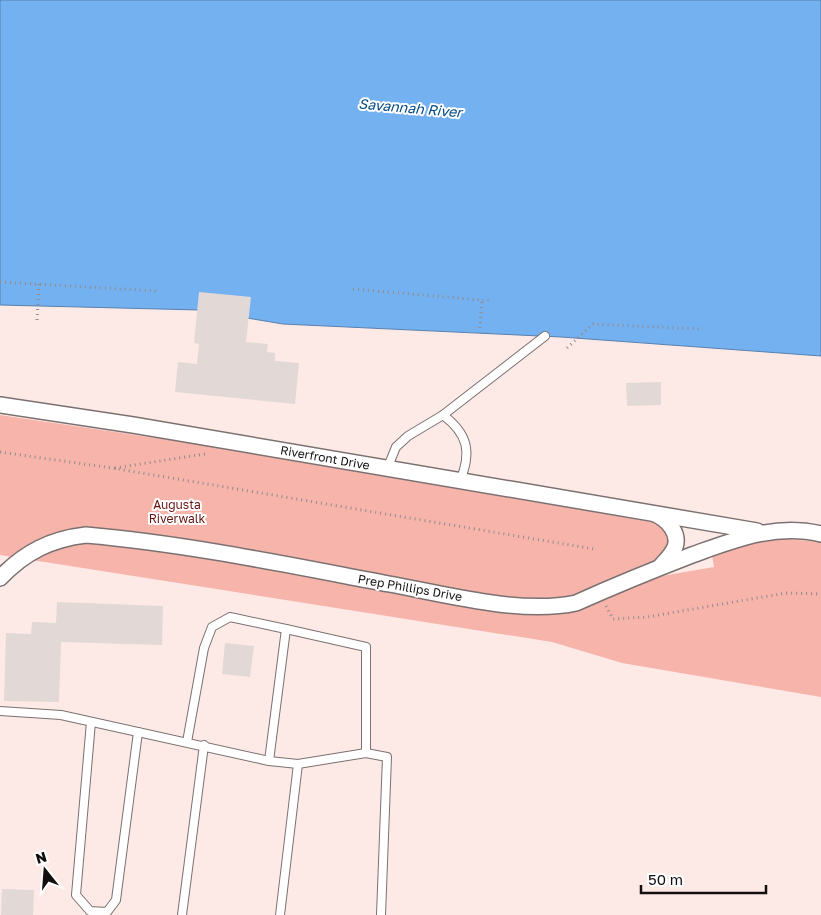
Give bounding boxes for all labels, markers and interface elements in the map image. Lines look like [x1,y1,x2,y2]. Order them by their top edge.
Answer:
water label: Savannah River [358,95,465,121]
street label: Riverfront Drive [279,442,371,473]
park label: Augusta Riverwalk [149,497,206,526]
street label: Prep Phillips Drive [357,571,463,604]
north arrow [20,845,70,895]
text: N [33,847,49,867]
scale bar [641,862,766,894]
text: 50 m [648,870,683,888]

